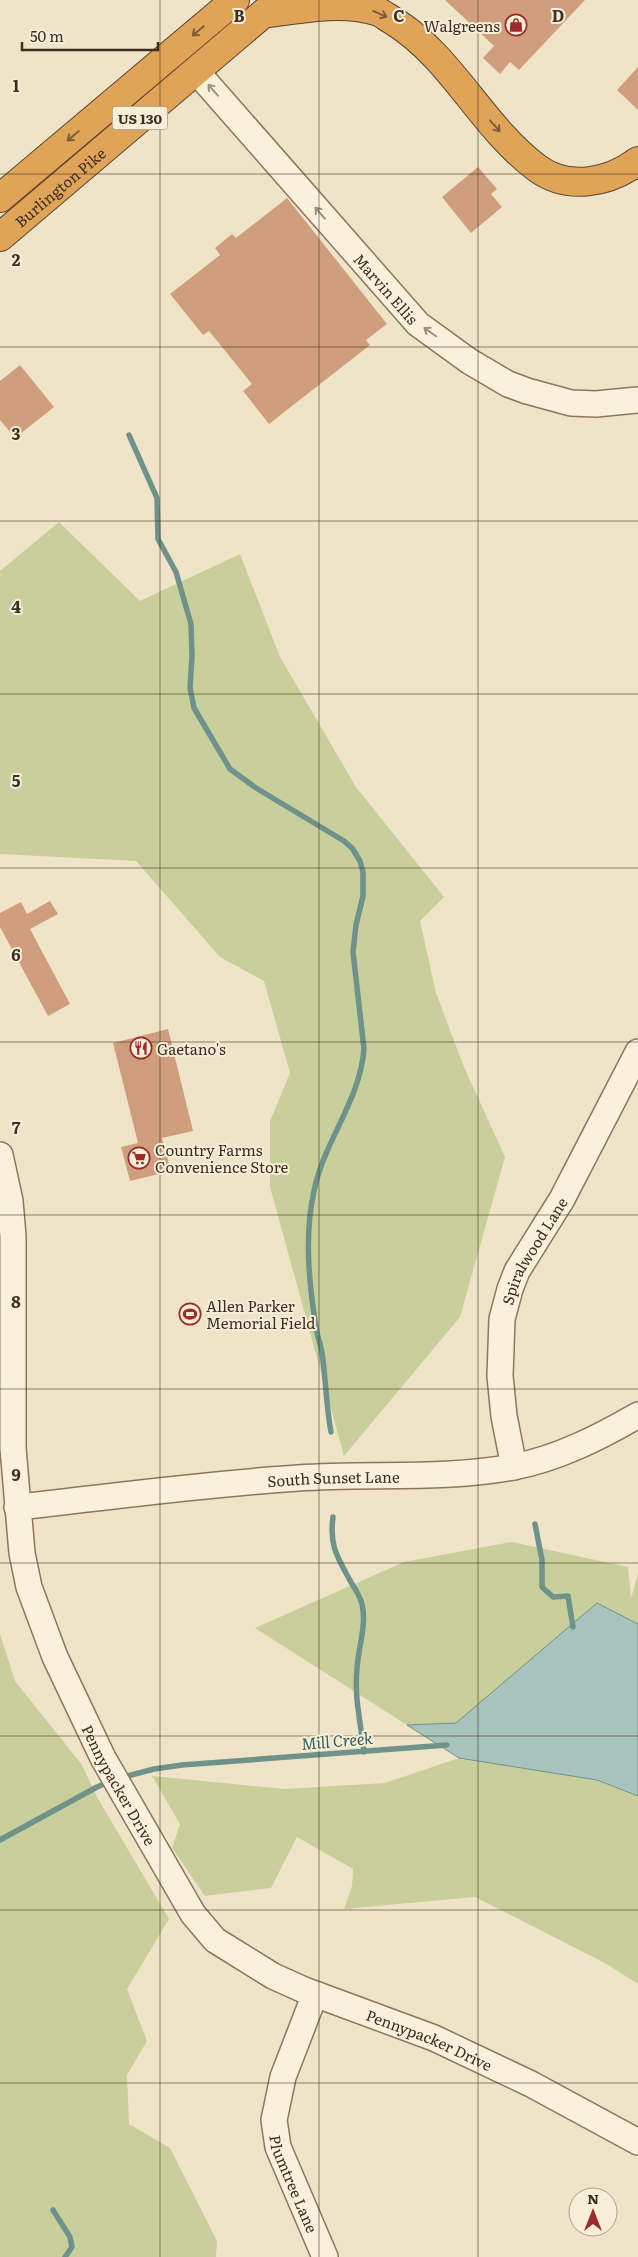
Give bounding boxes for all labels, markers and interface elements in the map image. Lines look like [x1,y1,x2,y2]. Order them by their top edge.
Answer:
text: B [233,3,245,27]
text: C [393,3,405,27]
text: D [552,3,564,27]
one-way arrow [372,10,387,20]
shop icon: Walgreens [504,13,528,37]
place label: Walgreens [423,14,500,37]
scale bar [22,20,159,52]
text: 50 m [30,24,64,47]
one-way arrow [191,26,204,37]
text: 1 [13,73,20,97]
one-way arrow [207,84,219,97]
road number: US 130 [112,106,168,130]
one-way arrow [490,119,501,132]
one-way arrow [67,130,80,142]
street label: Burlington Pike [9,141,110,232]
one-way arrow [315,206,326,219]
text: 2 [12,247,21,271]
street label: Marvin Ellis [349,248,424,329]
one-way arrow [423,327,437,337]
text: 3 [12,421,21,445]
text: 4 [11,594,21,618]
text: 5 [12,768,21,792]
text: 6 [11,942,21,966]
restaurant icon: Gaetano's [129,1036,153,1060]
place label: Gaetano's [157,1037,226,1060]
text: 7 [12,1115,21,1139]
place label: Country Farms Convenience Store [155,1138,289,1178]
supermarket icon: Country Farms Convenience Store [127,1146,151,1170]
street label: Spiralwood Lane [495,1192,572,1307]
text: 8 [11,1289,21,1313]
place label: Allen Parker Memorial Field [206,1294,315,1334]
sports icon: Allen Parker Memorial Field [178,1302,202,1326]
text: 9 [11,1462,21,1486]
street label: South Sunset Lane [266,1464,400,1492]
street label: Pennypacker Drive [77,1720,162,1849]
water label: Mill Creek [300,1725,374,1755]
street label: Pennypacker Drive [363,2002,497,2076]
street label: Plumtree Lane [265,2133,325,2236]
north arrow [568,2187,618,2237]
text: N [587,2188,599,2208]

